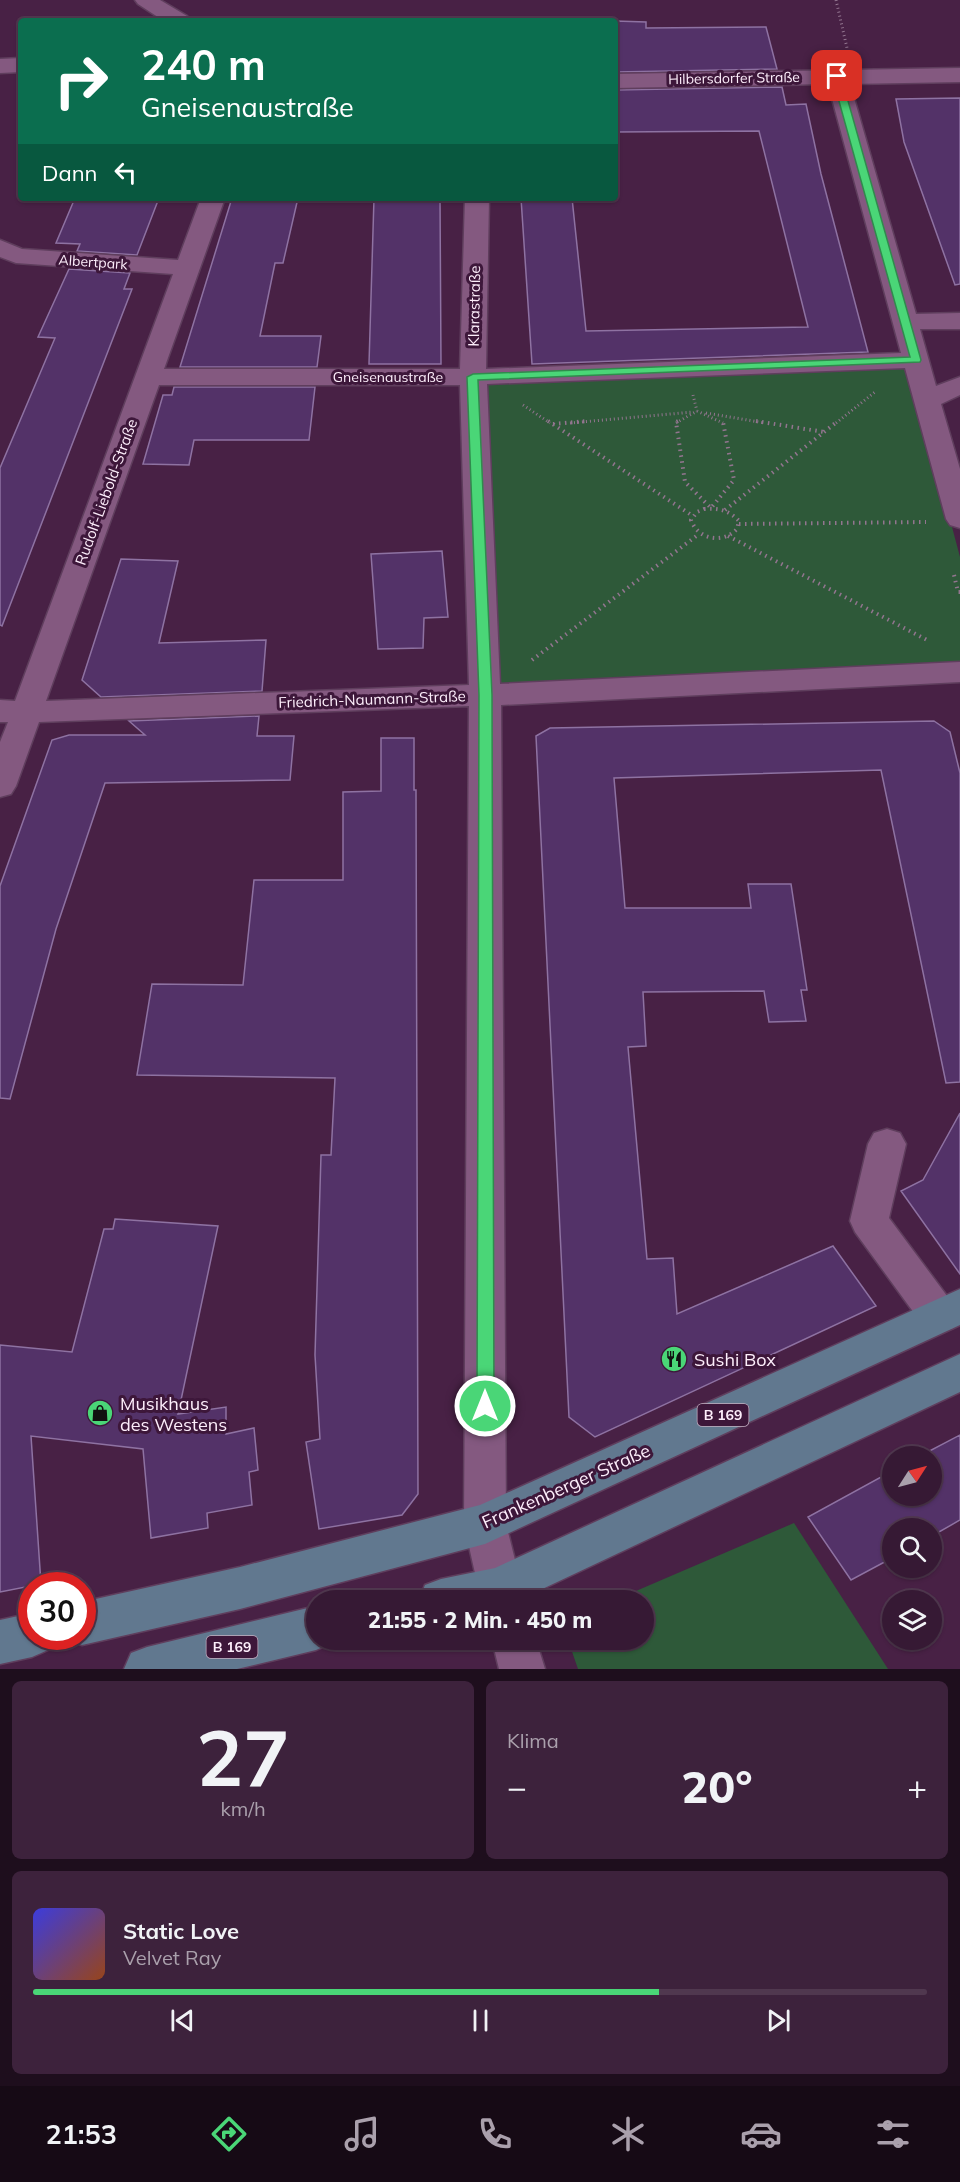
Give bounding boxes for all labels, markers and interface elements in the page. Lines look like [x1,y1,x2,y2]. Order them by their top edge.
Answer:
text: 240 m [141,38,266,91]
icon: right [42,42,120,120]
pin [811,50,862,101]
icon: arrive [820,59,853,92]
street label: Hilbersdorfer Straße [668,68,800,88]
text: Gneisenaustraße [141,90,354,124]
icon: left [109,156,142,189]
text: Dann [42,159,97,187]
street label: Albertpark [58,251,129,273]
street label: Klarastraße [464,265,484,347]
street label: Gneisenaustraße [333,368,443,386]
street label: Rudolf-Liebold-Straße [71,416,141,568]
street label: Friedrich-Naumann-Straße [278,686,466,712]
restaurant icon: Sushi Box [659,1344,689,1374]
place label: Sushi Box [694,1348,776,1371]
position arrow [453,1374,517,1438]
place label: Musikhaus des Westens [120,1392,227,1436]
shop icon: Musikhaus des Westens [85,1398,115,1428]
road number: B 169 [698,1404,748,1426]
street label: Frankenberger Straße [478,1438,654,1534]
north arrow [882,1446,942,1506]
map controls [882,1446,942,1650]
button: search [882,1518,942,1578]
speed limit sign: 30 [18,1572,96,1650]
button: layers [882,1590,942,1650]
text: 21:55 · 2 Min. · 450 m [368,1606,592,1634]
road number: B 169 [206,1636,258,1658]
text: 27 [196,1708,290,1806]
text: Klima [507,1728,559,1753]
text: 20° [681,1758,753,1814]
text: − [507,1766,527,1807]
text: + [907,1766,927,1807]
text: km/h [220,1796,266,1821]
text: Static Love [123,1917,239,1945]
text: Velvet Ray [123,1945,221,1970]
icon: previous [166,2004,199,2037]
icon: pause [464,2004,497,2037]
icon: next [762,2004,795,2037]
icon: directions [208,2113,250,2155]
icon: music [341,2113,383,2155]
icon: phone [474,2113,516,2155]
icon: climate [607,2113,649,2155]
icon: car [740,2113,782,2155]
icon: filters [872,2113,914,2155]
text: 21:53 [45,2117,117,2151]

